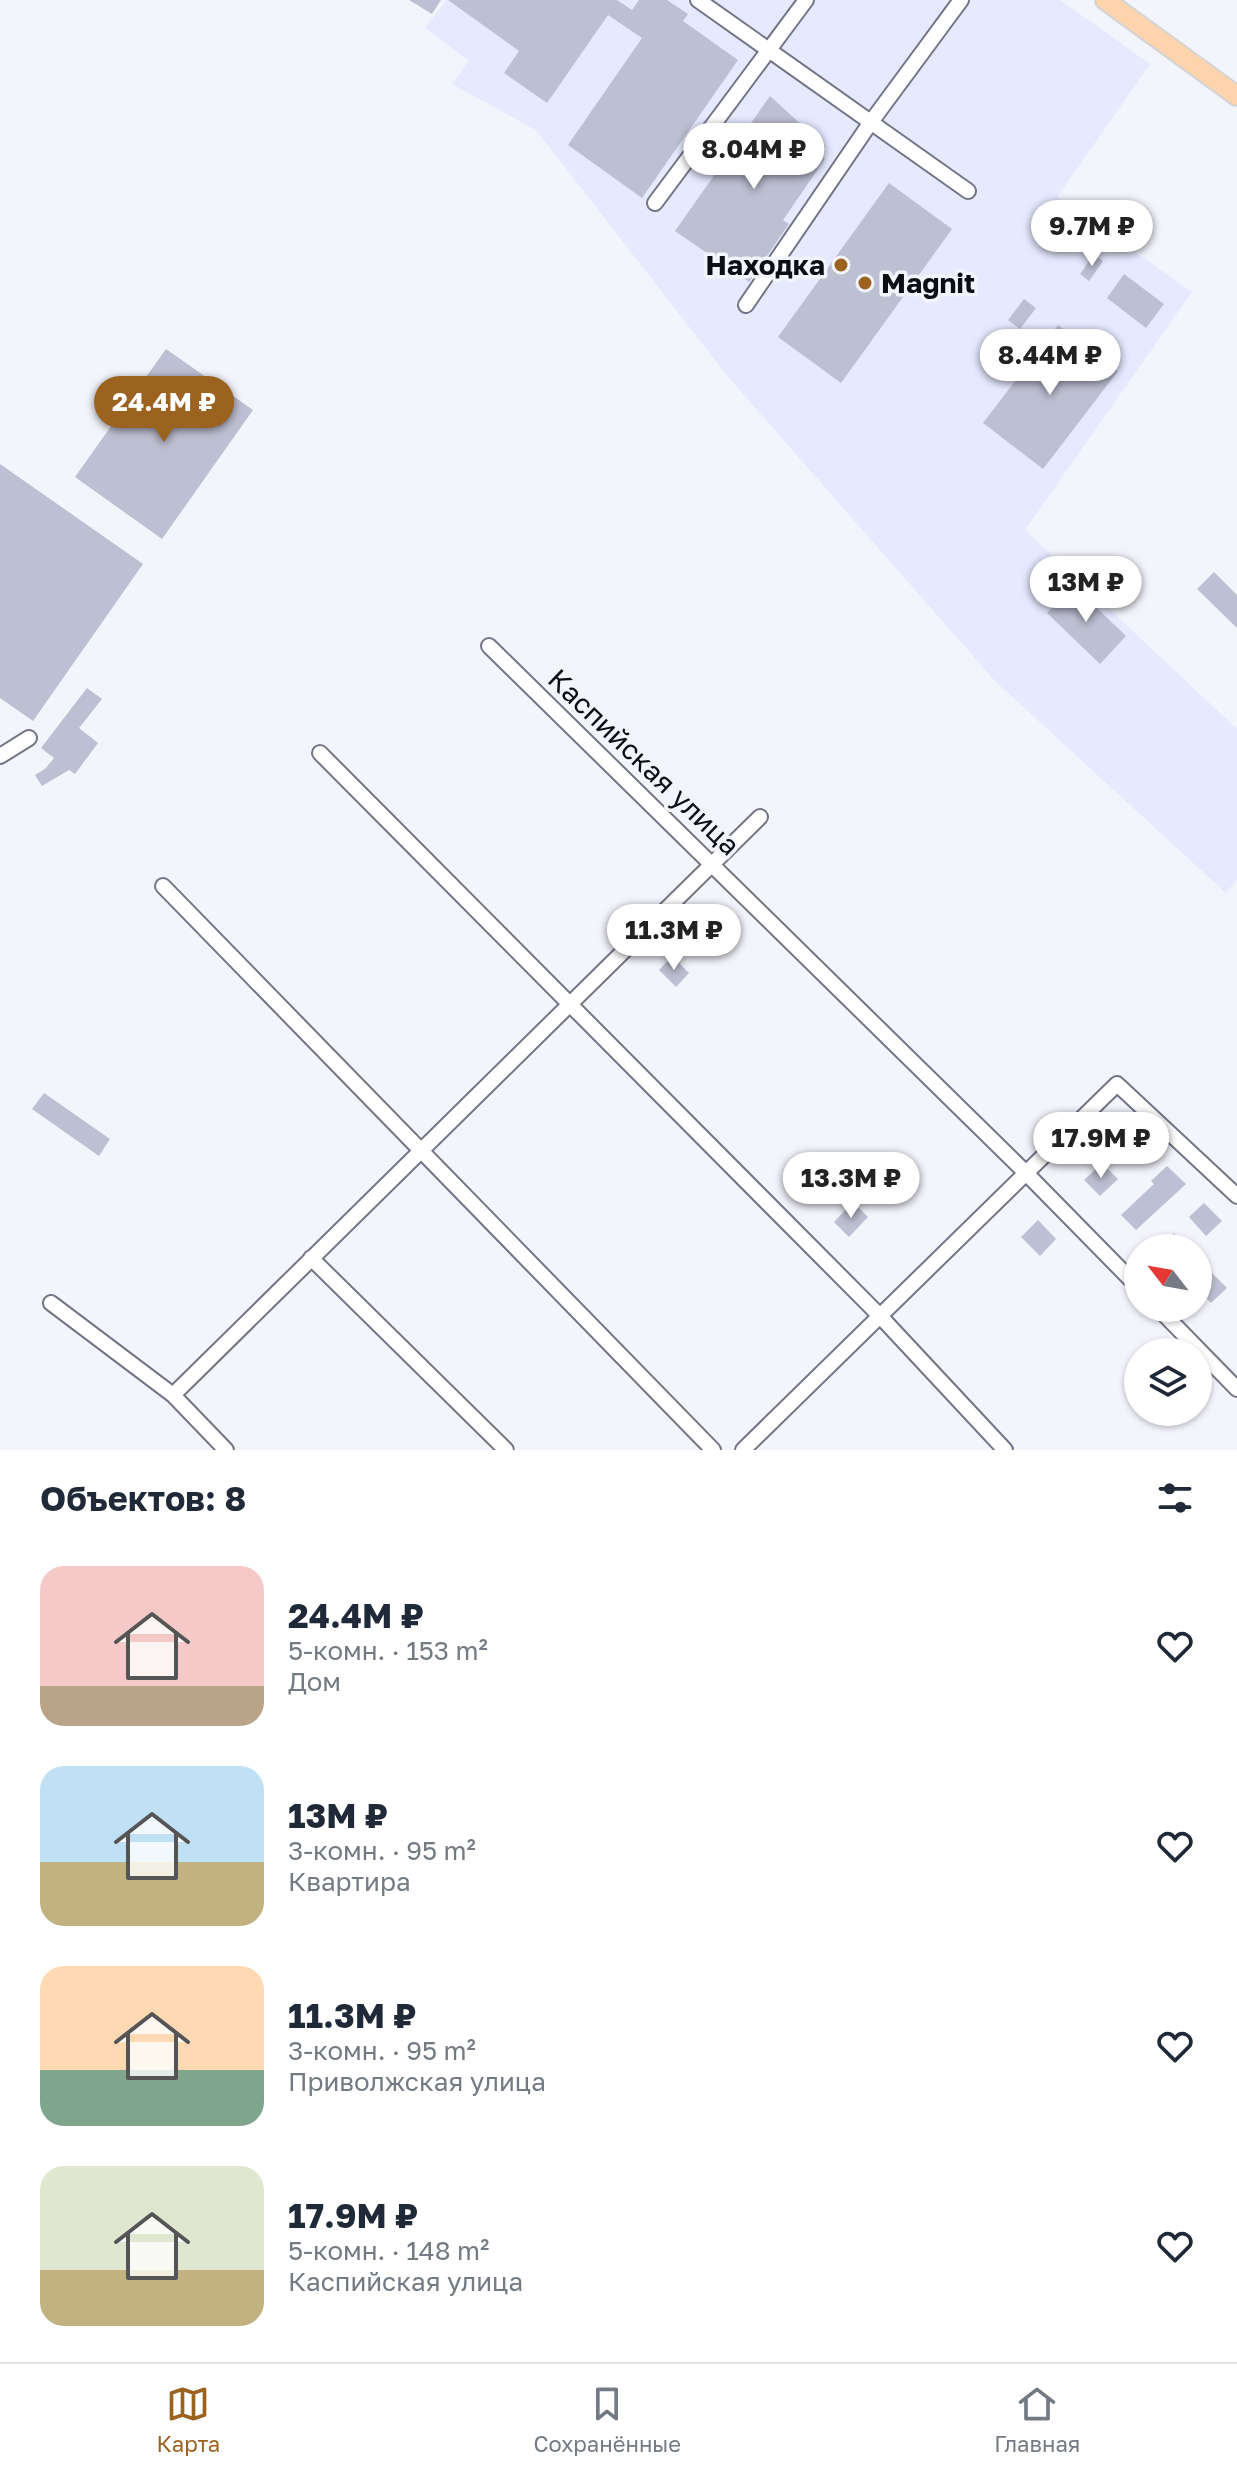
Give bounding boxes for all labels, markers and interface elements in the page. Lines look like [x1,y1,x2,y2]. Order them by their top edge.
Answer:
pin: 8.04M ₽ [680,123,828,191]
text: 8.04M ₽ [701,133,807,164]
pin: 9.7M ₽ [1027,200,1157,268]
text: 9.7M ₽ [1049,210,1135,241]
place label: Находка [705,248,825,281]
marker: Находка [832,256,850,274]
place label: Magnit [881,266,975,299]
marker: Magnit [856,274,874,292]
pin: 8.44M ₽ [976,329,1124,397]
text: 8.44M ₽ [998,339,1102,370]
pin: 24.4M ₽ [90,376,238,444]
text: 24.4M ₽ [112,386,216,417]
pin: 13M ₽ [1030,556,1142,624]
text: 13M ₽ [1048,566,1124,597]
street label: Каспийская улица [542,662,747,861]
pin: 11.3M ₽ [600,904,748,972]
text: 11.3M ₽ [625,914,723,945]
pin: 17.9M ₽ [1027,1112,1175,1180]
text: 17.9M ₽ [1051,1122,1151,1153]
pin: 13.3M ₽ [777,1152,925,1220]
text: 13.3M ₽ [801,1162,901,1193]
north arrow [1124,1234,1212,1322]
map controls [1124,1234,1212,1426]
button: layers [1124,1338,1212,1426]
icon: filters [1153,1476,1197,1520]
text: Объектов: 8 [40,1478,246,1518]
text: 24.4M ₽ [288,1595,424,1635]
icon: home [104,1598,200,1694]
icon: heart [1153,1624,1197,1668]
text: 5-комн. · 153 m² [288,1635,488,1666]
text: Дом [288,1666,341,1697]
text: 13M ₽ [288,1795,388,1835]
icon: home [104,1798,200,1894]
icon: heart [1153,1824,1197,1868]
text: 3-комн. · 95 m² [288,1835,476,1866]
text: Квартира [288,1866,411,1897]
text: 11.3M ₽ [288,1995,416,2035]
icon: home [104,1998,200,2094]
icon: heart [1153,2024,1197,2068]
text: 3-комн. · 95 m² [288,2035,476,2066]
text: Приволжская улица [288,2066,546,2097]
text: 17.9M ₽ [288,2195,418,2235]
icon: home [104,2198,200,2294]
icon: heart [1153,2224,1197,2268]
text: 5-комн. · 148 m² [288,2235,489,2266]
text: Каспийская улица [288,2266,523,2297]
tab: Карта [157,2382,220,2457]
tab: Сохранённые [534,2382,681,2457]
tab: Главная [994,2382,1080,2457]

